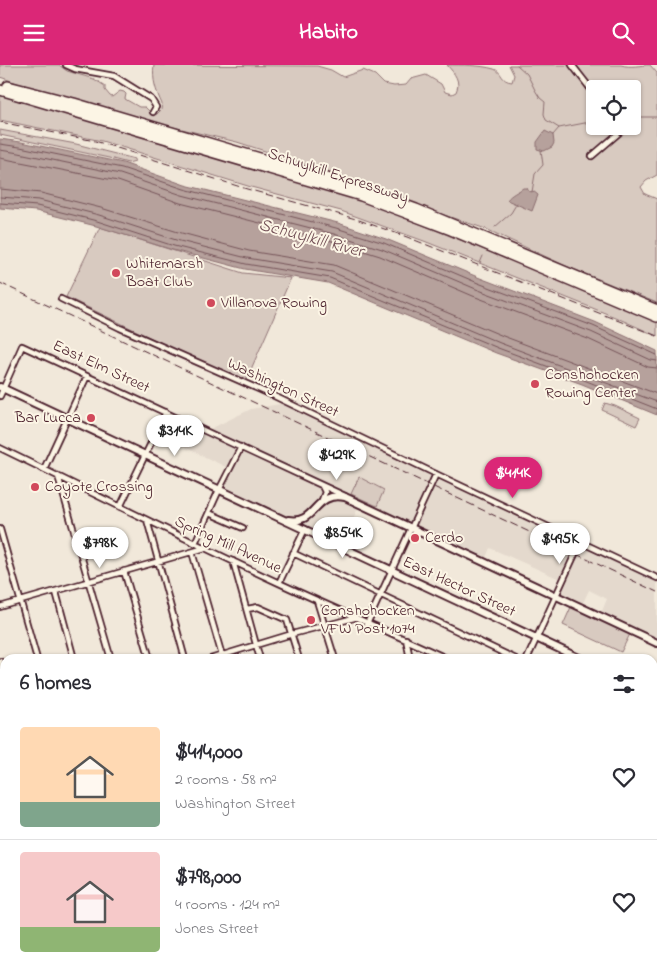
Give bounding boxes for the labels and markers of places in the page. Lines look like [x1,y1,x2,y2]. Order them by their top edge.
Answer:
place label: Whitemarsh Boat Club [125,252,203,294]
marker: Whitemarsh Boat Club [110,267,122,279]
place label: Villanova Rowing [220,291,327,315]
marker: Villanova Rowing [205,297,217,309]
place label: Conshohocken Rowing Center [545,363,639,405]
marker: Conshohocken Rowing Center [529,378,541,390]
place label: Bar Lucca [14,406,81,430]
marker: Bar Lucca [85,412,97,424]
pin: $314K [140,415,210,457]
pin: $429K [302,439,372,481]
pin: $414K [478,457,548,499]
place label: Coyote Crossing [45,475,153,499]
marker: Coyote Crossing [29,481,41,493]
pin: $854K [308,517,378,559]
pin: $495K [525,523,595,565]
place label: Cerdo [425,526,463,550]
pin: $798K [65,527,135,569]
marker: Cerdo [409,532,421,544]
place label: Conshohocken VFW Post 1074 [320,599,415,641]
marker: Conshohocken VFW Post 1074 [305,614,317,626]

